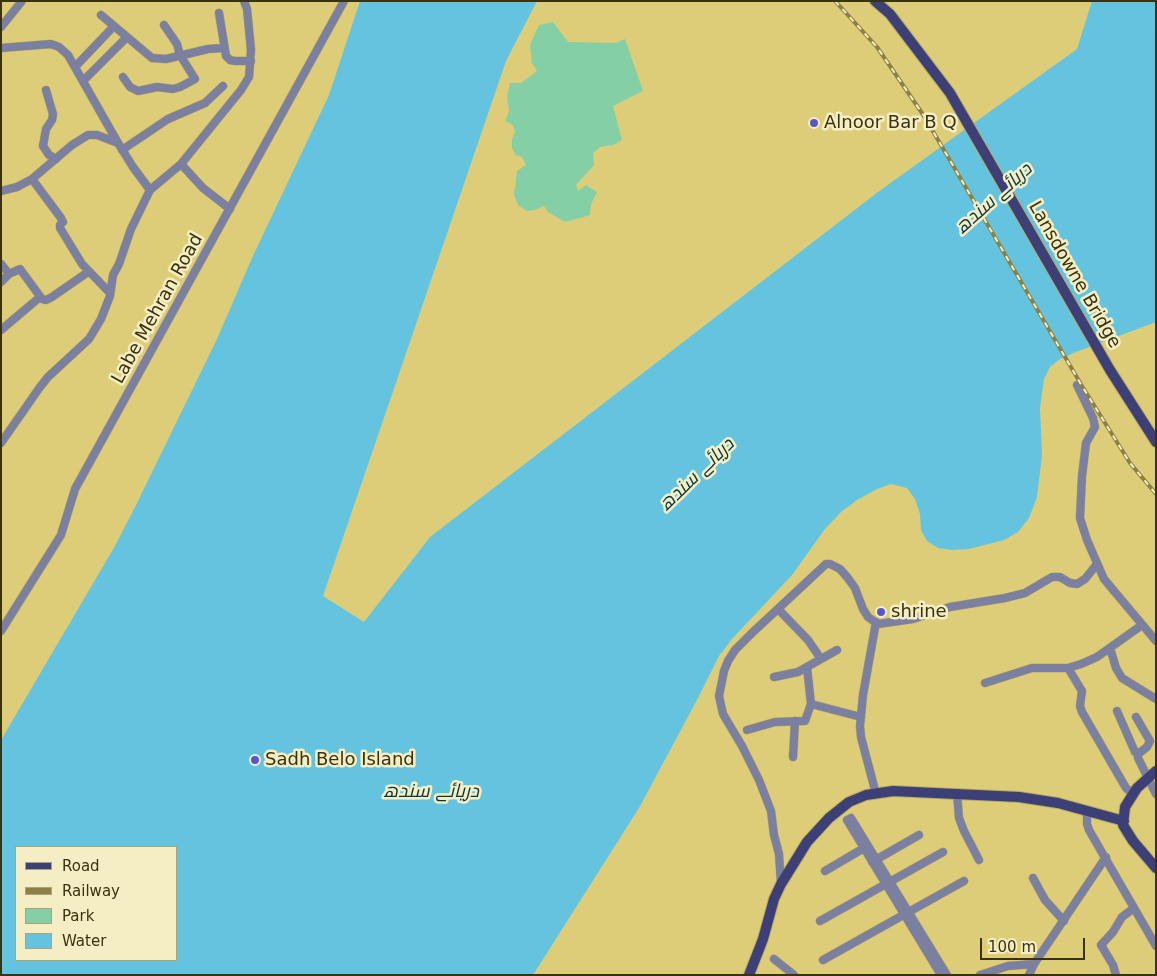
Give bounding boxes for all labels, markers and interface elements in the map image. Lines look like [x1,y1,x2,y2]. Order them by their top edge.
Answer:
place label: Alnoor Bar B Q [824,112,957,134]
marker: Alnoor Bar B Q [808,117,820,129]
water label: دریائے سندھ [951,158,1037,240]
street label: Lansdowne Bridge [1023,198,1125,352]
street label: Labe Mehran Road [108,230,208,388]
water label: دریائے سندھ [655,434,739,516]
place label: shrine [891,601,947,623]
marker: shrine [875,606,887,618]
place label: Sadh Belo Island [265,749,415,771]
marker: Sadh Belo Island [249,754,261,766]
water label: دریائے سندھ [383,781,479,803]
legend [15,846,178,961]
text: Road [62,857,100,875]
text: Railway [62,882,120,900]
text: Park [62,907,94,925]
scale bar [982,928,1087,960]
text: Water [62,932,106,950]
text: 100 m [988,938,1036,956]

